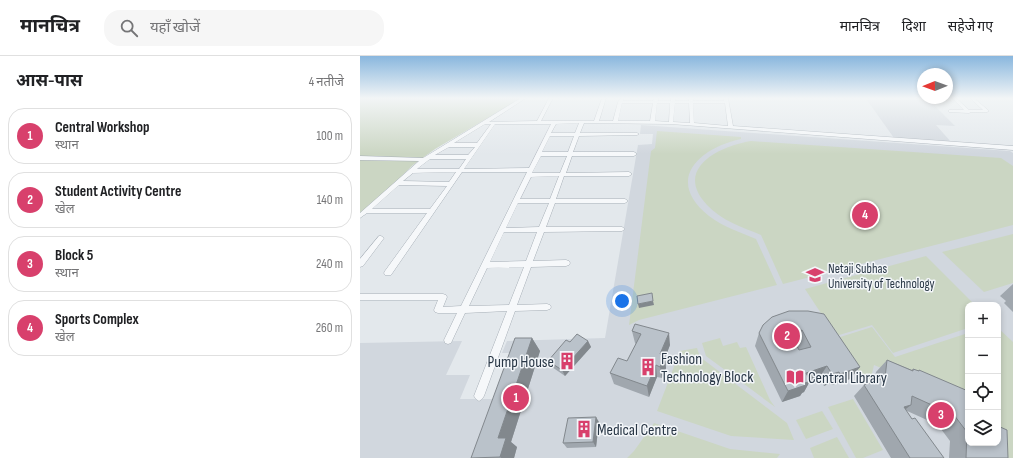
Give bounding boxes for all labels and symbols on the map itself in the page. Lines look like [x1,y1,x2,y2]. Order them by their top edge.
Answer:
north arrow [917,68,953,104]
pin: 4 [852,200,878,230]
place label: Netaji Subhas University of Technology [828,261,935,292]
school or university icon: Netaji Subhas University of Technology [805,265,825,285]
your location [612,291,632,311]
pin: 2 [774,321,800,351]
place label: Fashion Technology Block [661,350,753,387]
building icon: Pump House [557,351,577,371]
place label: Pump House [487,353,554,372]
building icon: Fashion Technology Block [638,357,658,377]
library icon: Central Library [785,367,805,387]
place label: Central Library [808,369,887,388]
pin: 1 [503,383,529,413]
pin: 3 [928,400,954,430]
building icon: Medical Centre [574,419,594,439]
place label: Medical Centre [597,421,677,440]

